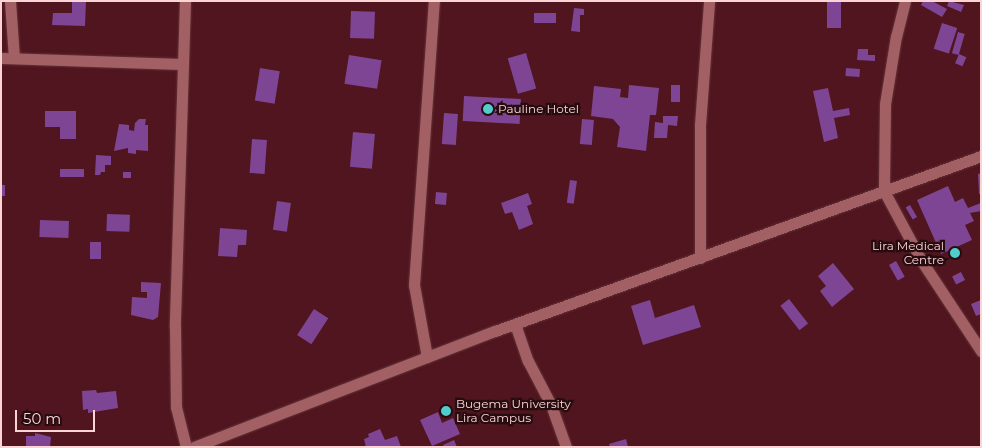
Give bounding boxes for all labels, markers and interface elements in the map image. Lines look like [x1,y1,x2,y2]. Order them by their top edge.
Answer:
place label: Pauline Hotel [498,102,579,116]
marker: Pauline Hotel [482,103,494,115]
place label: Lira Medical Centre [872,239,944,267]
marker: Lira Medical Centre [948,246,962,260]
place label: Bugema University Lira Campus [456,397,571,425]
scale bar [18,400,98,432]
marker: Bugema University Lira Campus [440,405,452,417]
text: 50 m [23,409,61,428]

